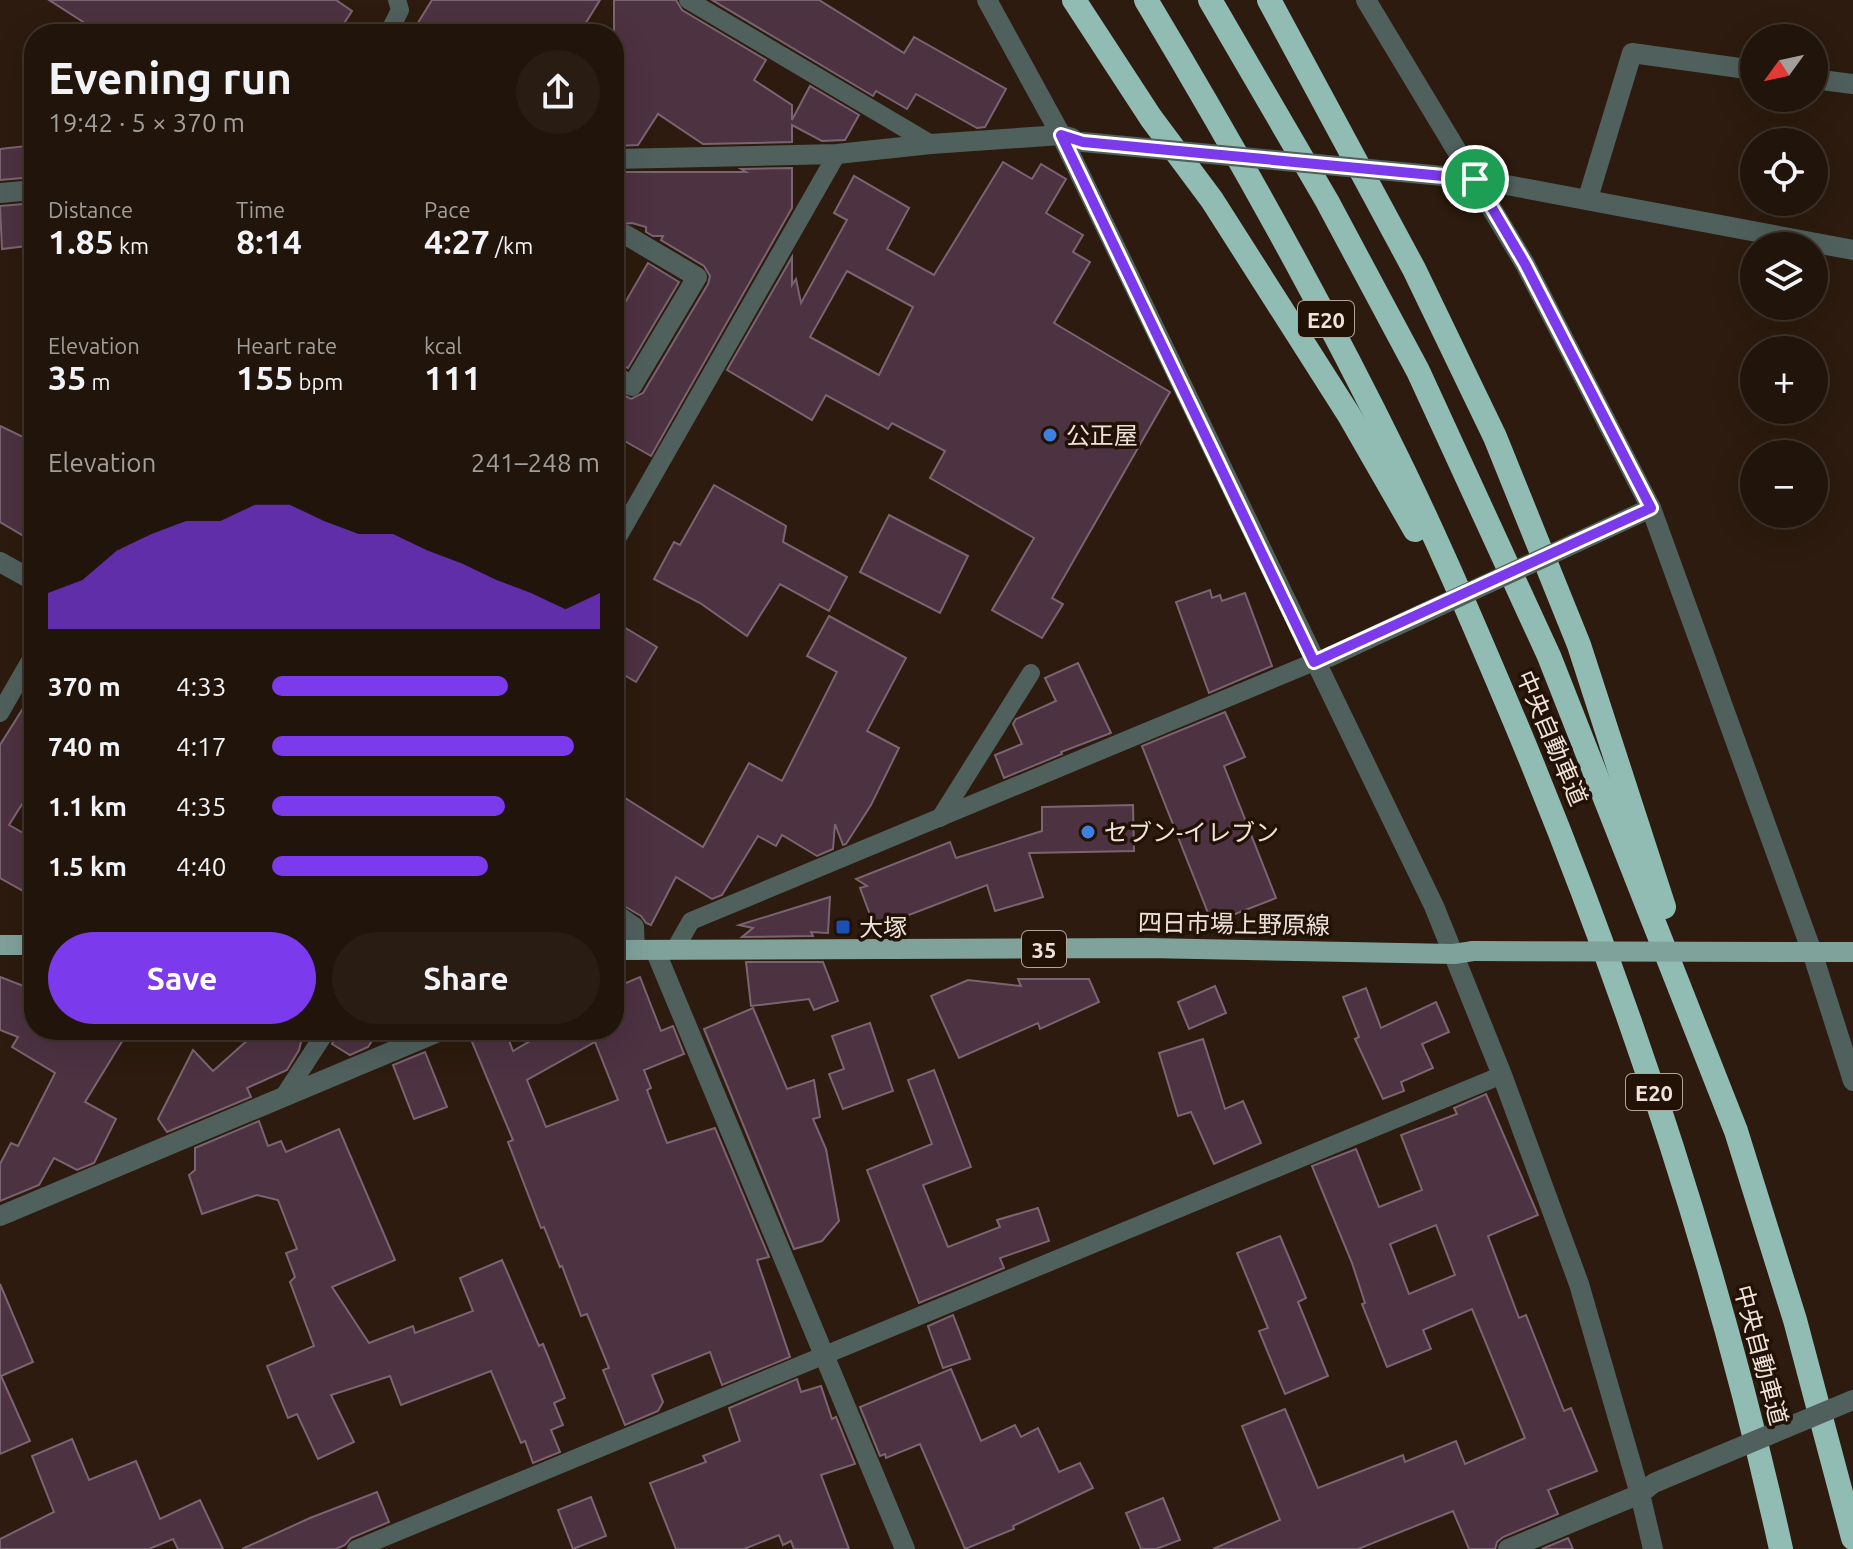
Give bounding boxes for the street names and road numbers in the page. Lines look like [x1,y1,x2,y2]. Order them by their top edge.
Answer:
road number: E20 [1298,301,1354,337]
street label: 中央自動車道 [1511,666,1593,810]
street label: 四日市場上野原線 [1138,909,1330,939]
road number: 35 [1022,931,1066,967]
road number: E20 [1626,1074,1682,1110]
street label: 中央自動車道 [1729,1282,1793,1428]

